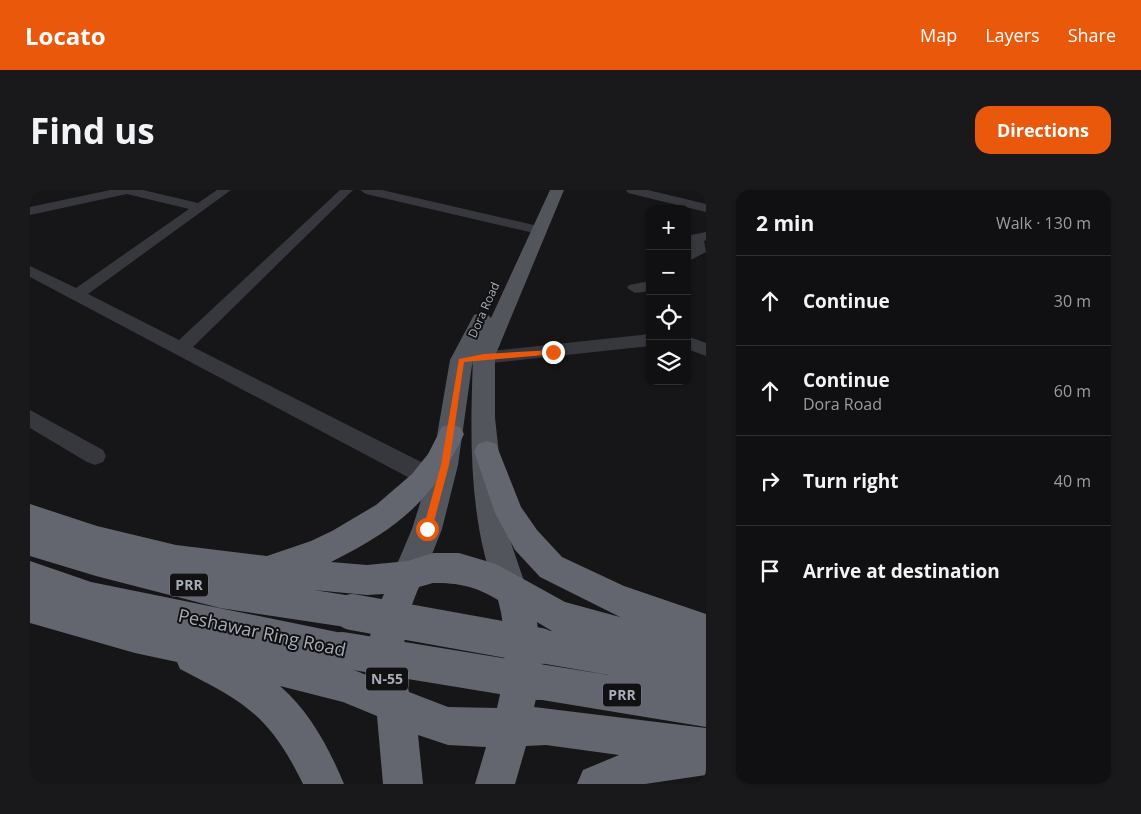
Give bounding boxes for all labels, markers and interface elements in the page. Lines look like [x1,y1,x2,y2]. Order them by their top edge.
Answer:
text: Locato [25,19,106,52]
text: Map [920,23,957,47]
text: Layers [985,23,1040,47]
text: Share [1068,23,1116,47]
button: Directions [975,106,1111,154]
text: Find us [30,107,155,154]
map controls [646,205,691,385]
button: + [646,205,691,250]
text: 2 min [756,209,814,237]
text: Walk · 130 m [996,212,1091,234]
button: − [646,250,691,295]
street label: Dora Road [464,279,503,340]
icon: ahead [756,287,784,315]
text: Continue [803,288,890,314]
text: 30 m [1054,290,1091,312]
button: locate [646,295,691,340]
button: layers [646,340,691,385]
route end [542,341,565,364]
text: Continue [803,367,890,393]
icon: ahead [756,377,784,405]
text: 60 m [1054,380,1091,402]
text: Dora Road [803,393,882,415]
icon: right [756,467,784,495]
text: Turn right [803,468,898,494]
text: 40 m [1054,470,1091,492]
route start [416,518,439,541]
icon: arrive [756,557,784,585]
text: Arrive at destination [803,558,1000,584]
road number: PRR [170,574,208,596]
street label: Peshawar Ring Road [176,603,348,661]
road number: N-55 [366,668,408,690]
road number: PRR [603,684,641,706]

